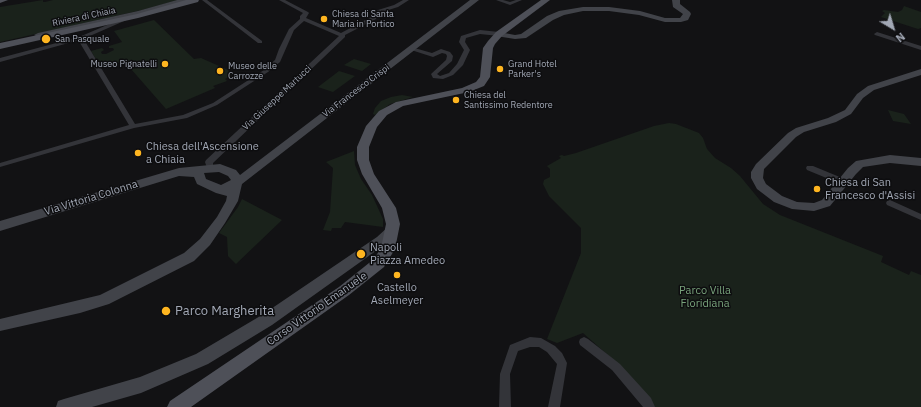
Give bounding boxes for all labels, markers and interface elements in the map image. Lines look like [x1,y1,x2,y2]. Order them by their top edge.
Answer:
street label: Riviera di Chiaia [51,5,117,29]
north arrow [873,8,913,48]
place label: Chiesa di Santa Maria in Portico [332,9,395,30]
marker: Chiesa di Santa Maria in Portico [319,14,329,24]
text: N [893,29,908,45]
marker: San Pasquale [40,33,52,45]
place label: San Pasquale [55,34,109,44]
place label: Museo Pignatelli [91,59,157,69]
marker: Museo Pignatelli [160,59,170,69]
place label: Grand Hotel Parker's [508,59,557,80]
place label: Museo delle Carrozze [228,61,277,82]
street label: Via Francesco Crispi [320,62,392,120]
street label: Via Giuseppe Martucci [240,63,314,133]
marker: Grand Hotel Parker's [495,64,505,74]
marker: Museo delle Carrozze [215,66,225,76]
place label: Chiesa del Santissimo Redentore [464,90,553,111]
marker: Chiesa del Santissimo Redentore [451,95,461,105]
place label: Chiesa dell'Ascensione a Chiaia [146,140,259,166]
marker: Chiesa dell'Ascensione a Chiaia [133,148,143,158]
place label: Chiesa di San Francesco d'Assisi [825,176,915,202]
street label: Via Vittoria Colonna [43,178,139,218]
marker: Chiesa di San Francesco d'Assisi [812,184,822,194]
place label: Napoli Piazza Amedeo [370,241,445,267]
marker: Napoli Piazza Amedeo [355,248,367,260]
street label: Corso Vittorio Emanuele [264,269,370,349]
marker: Castello Aselmeyer [392,270,402,280]
place label: Castello Aselmeyer [371,281,423,307]
park label: Parco Villa Floridiana [679,284,731,310]
place label: Parco Margherita [175,303,274,319]
marker: Parco Margherita [160,305,172,317]

